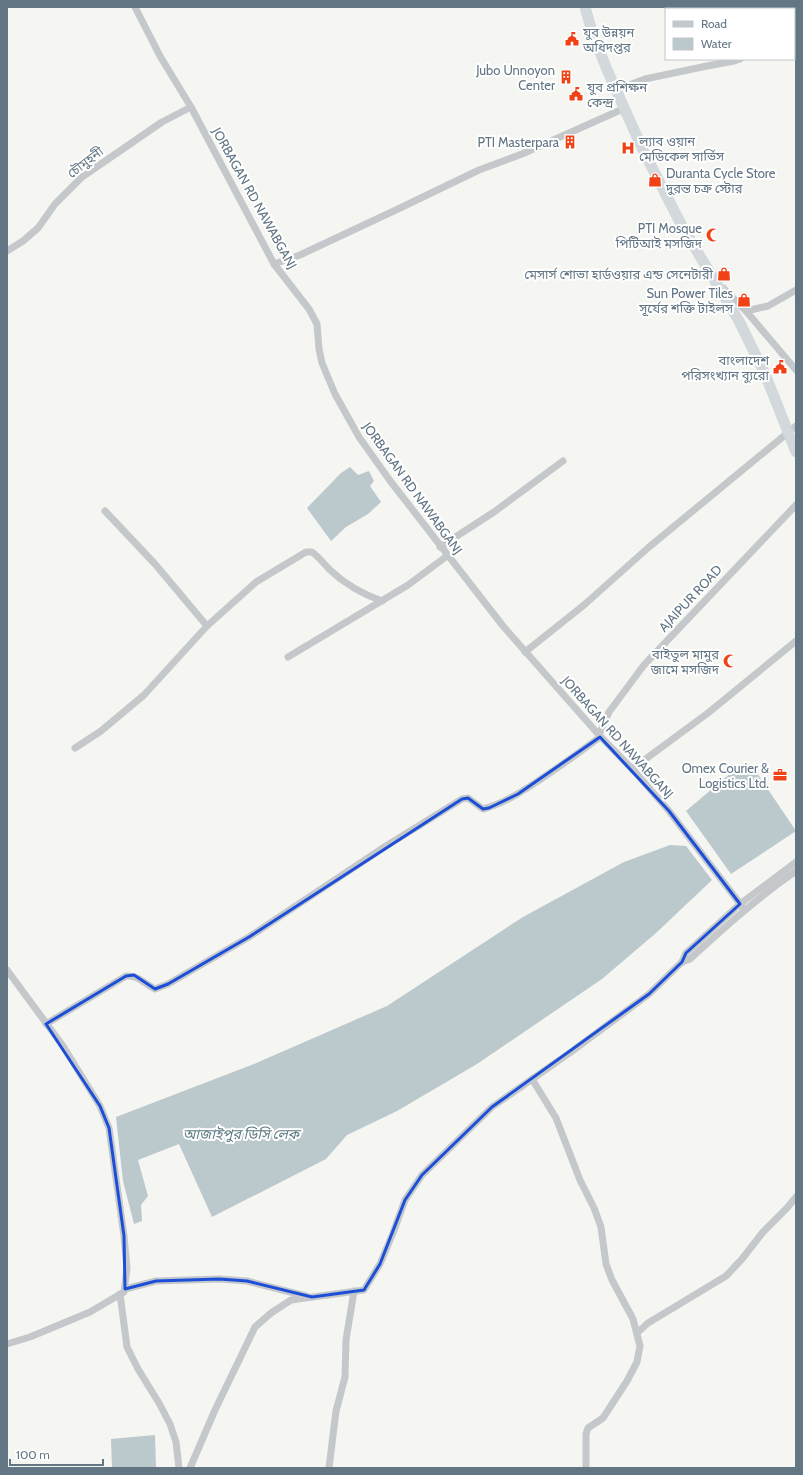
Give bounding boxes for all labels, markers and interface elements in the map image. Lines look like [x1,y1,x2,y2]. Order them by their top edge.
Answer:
legend [665,8,795,60]
text: Road [701,16,727,31]
place label: যুব উন্নয়ন অধিদপ্তর [582,24,634,55]
public building icon: যুব উন্নয়ন অধিদপ্তর [564,31,580,47]
text: Water [701,36,732,51]
place label: Jubo Unnoyon Center [475,62,556,93]
building icon: Jubo Unnoyon Center [558,69,574,85]
place label: যুব প্রশিক্ষন কেন্দ্র [586,79,647,110]
public building icon: যুব প্রশিক্ষন কেন্দ্র [568,86,584,102]
street label: JORBAGAN RD NAWABGANJ [209,124,301,272]
place label: ল্যাব ওয়ান মেডিকেল সার্ভিস [638,133,725,164]
place label: PTI Masterpara [477,134,560,150]
building icon: PTI Masterpara [562,134,578,150]
hospital icon: ল্যাব ওয়ান মেডিকেল সার্ভিস [620,140,636,156]
street label: চৌমুহনী [64,143,107,182]
place label: Duranta Cycle Store দুরন্ত চক্র স্টোর [665,165,776,196]
shop icon: Duranta Cycle Store দুরন্ত চক্র স্টোর [647,172,663,188]
place label: PTI Mosque পিটিআই মসজিদ [615,220,703,251]
mosque icon: PTI Mosque পিটিআই মসজিদ [705,227,721,243]
place label: মেসার্স শোভা হার্ডওয়ার এন্ড সেনেটারী [524,266,714,282]
shop icon: মেসার্স শোভা হার্ডওয়ার এন্ড সেনেটারী [716,266,732,282]
place label: Sun Power Tiles সূর্যের শক্তি টাইলস [638,285,734,317]
shop icon: Sun Power Tiles সূর্যের শক্তি টাইলস [736,292,752,308]
place label: বাংলাদেশ পরিসংখ্যান ব্যুরো [681,352,770,384]
public building icon: বাংলাদেশ পরিসংখ্যান ব্যুরো [772,359,788,375]
street label: JORBAGAN RD NAWABGANJ [359,418,466,557]
street label: AJAIPUR ROAD [655,561,725,635]
place label: বাইতুল মামুর জামে মসজিদ [650,646,720,677]
mosque icon: বাইতুল মামুর জামে মসজিদ [722,653,738,669]
street label: JORBAGAN RD NAWABGANJ [558,672,677,802]
place label: Omex Courier & Logistics Ltd. [682,760,769,791]
office icon: Omex Courier & Logistics Ltd. [772,767,788,783]
water label: আজাইপুর ডিসি লেক [183,1125,302,1143]
scale bar [10,1441,103,1467]
text: 100 m [16,1447,50,1462]

